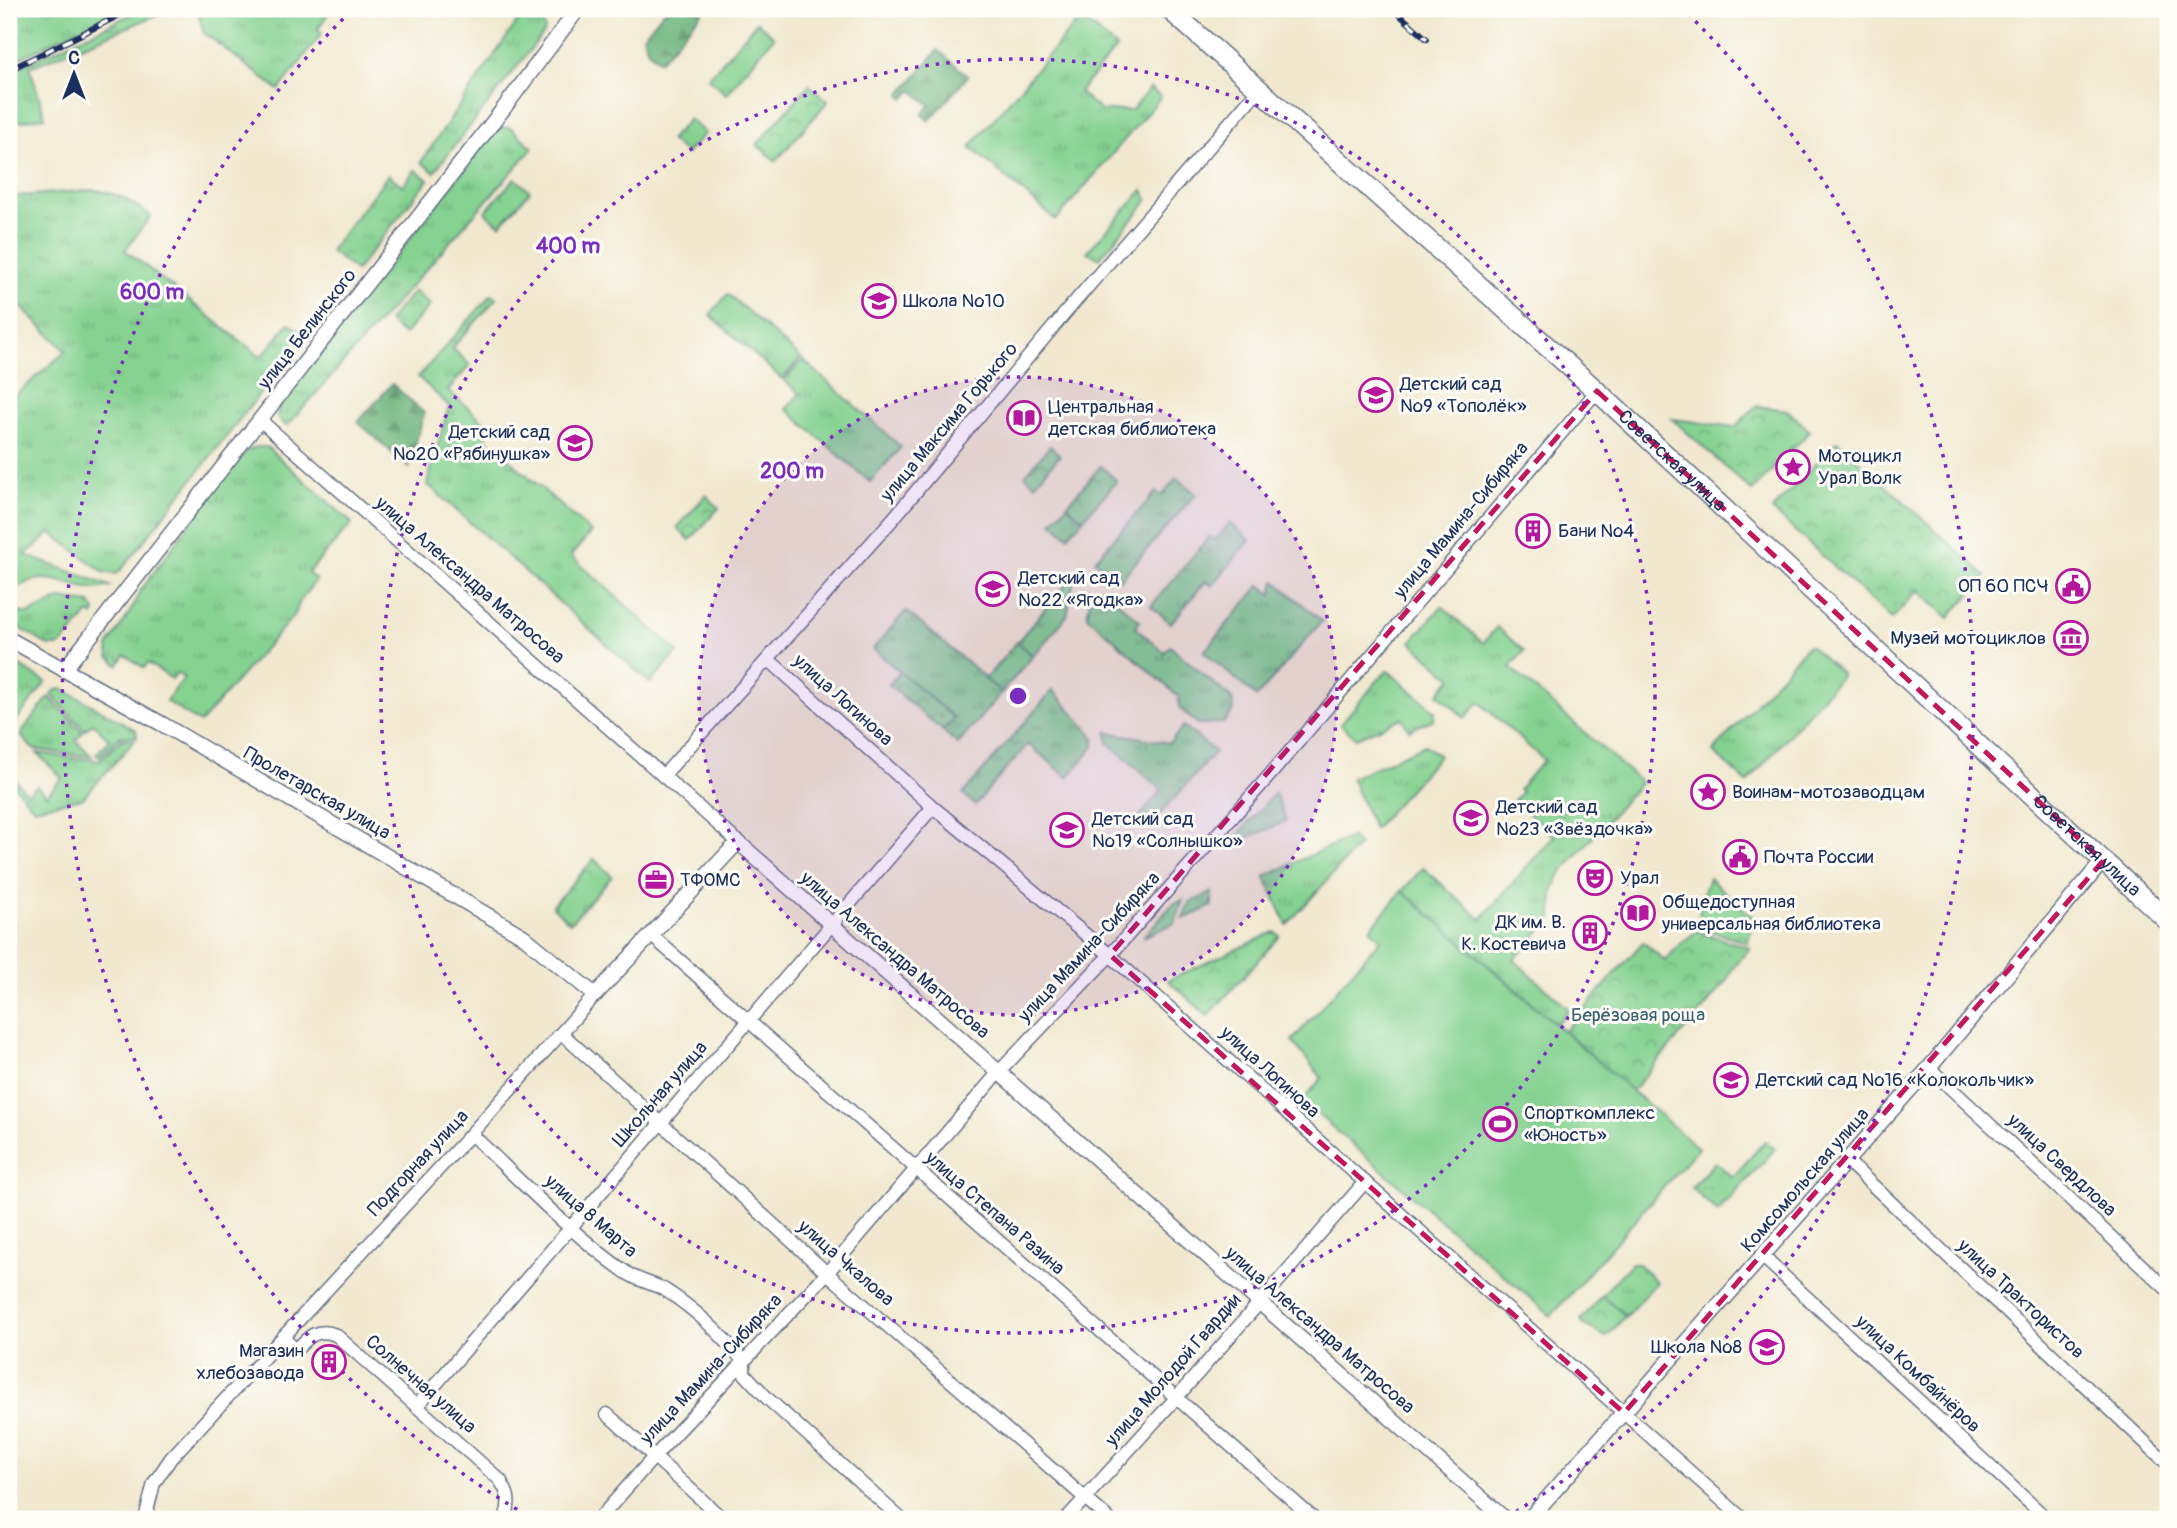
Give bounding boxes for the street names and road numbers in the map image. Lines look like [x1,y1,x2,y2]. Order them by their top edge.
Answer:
street label: улица Белинского [252,264,362,395]
street label: улица Максима Горького [875,337,1023,507]
street label: Советская улица [1613,405,1731,517]
street label: улица Мамина-Сибиряка [1388,437,1534,604]
street label: улица Александра Матросова [369,490,570,669]
street label: улица Логинова [787,648,898,751]
street label: Пролетарская улица [239,741,395,845]
street label: Советская улица [2028,790,2146,902]
street label: улица Александра Матросова [794,865,995,1044]
street label: улица Мамина-Сибиряка [1012,867,1165,1028]
street label: улица Логинова [1214,1020,1325,1123]
street label: Школьная улица [607,1036,713,1152]
street label: Комсомольская улица [1736,1103,1874,1257]
street label: Подгорная улица [362,1104,474,1221]
street label: улица Свердлова [2002,1108,2122,1222]
street label: улица Степана Разина [920,1145,1070,1280]
street label: улица 8 Марта [539,1169,642,1263]
street label: улица Чкалова [792,1214,899,1311]
street label: улица Трактористов [1952,1233,2090,1364]
street label: улица Александра Матросова [1219,1240,1420,1419]
street label: улица Молодой Гвардии [1099,1288,1246,1452]
street label: улица Мамина-Сибиряка [634,1289,787,1450]
street label: улица Комбайнёров [1850,1309,1986,1438]
street label: Солнечная улица [361,1329,481,1439]

